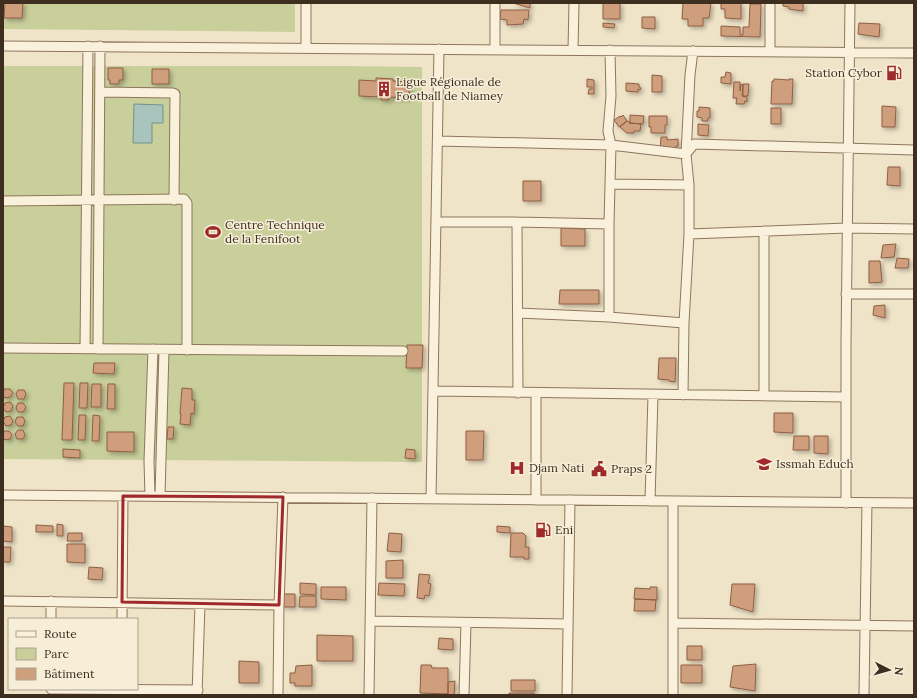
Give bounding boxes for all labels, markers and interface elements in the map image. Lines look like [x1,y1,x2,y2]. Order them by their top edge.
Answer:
fuel station icon: Station Cybor [885,64,903,82]
place label: Station Cybor [805,65,883,80]
place label: Ligue Régionale de Football de Niamey [396,74,504,103]
building icon: Ligue Régionale de Football de Niamey [375,80,393,98]
place label: Centre Technique de la Fenifoot [225,217,325,246]
sports icon: Centre Technique de la Fenifoot [204,223,222,241]
school or university icon: Issmah Educh [755,455,773,473]
place label: Issmah Educh [776,456,854,471]
hospital icon: Djam Nati [508,459,526,477]
place label: Djam Nati [529,460,584,475]
public building icon: Praps 2 [590,460,608,478]
place label: Praps 2 [611,461,652,476]
fuel station icon: Eni [534,521,552,539]
place label: Eni [555,522,573,537]
legend [8,618,138,690]
text: Route [44,626,77,641]
text: Parc [44,646,69,661]
north arrow [869,650,909,690]
text: Bâtiment [44,666,95,681]
text: N [891,666,906,676]

